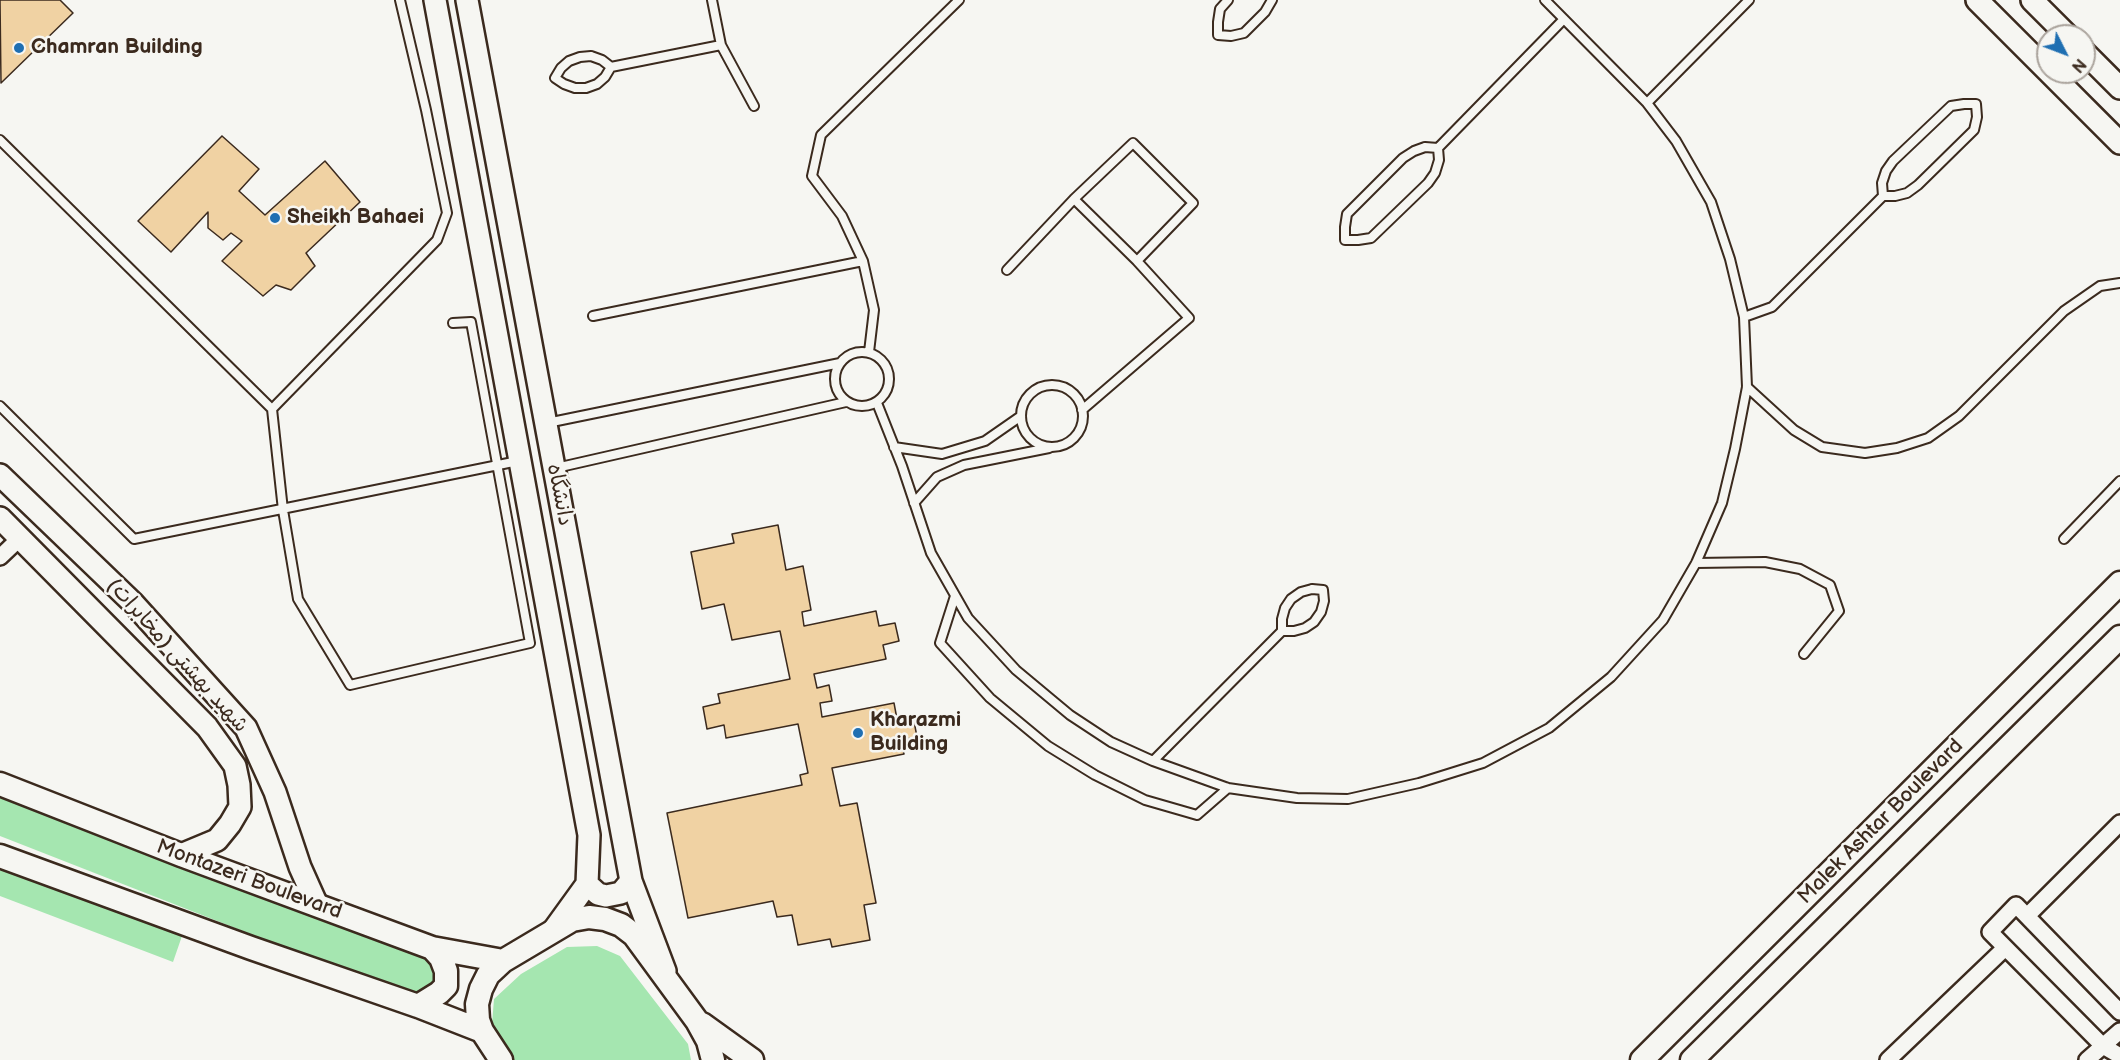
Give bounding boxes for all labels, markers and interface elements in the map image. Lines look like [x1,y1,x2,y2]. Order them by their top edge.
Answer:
north arrow [2036,24,2096,84]
place label: Chamran Building [31,35,203,61]
marker: Chamran Building [12,41,26,55]
text: N [2067,54,2089,76]
place label: Sheikh Bahaei [287,205,424,231]
marker: Sheikh Bahaei [268,211,282,225]
street label: دانشگاه [541,462,577,528]
street label: شهید بهشتی (مخابرات) [101,574,253,738]
place label: Kharazmi Building [870,708,961,758]
marker: Kharazmi Building [851,726,865,740]
street label: Malek Ashtar Boulevard [1793,734,1969,910]
street label: Montazeri Boulevard [153,835,345,925]

